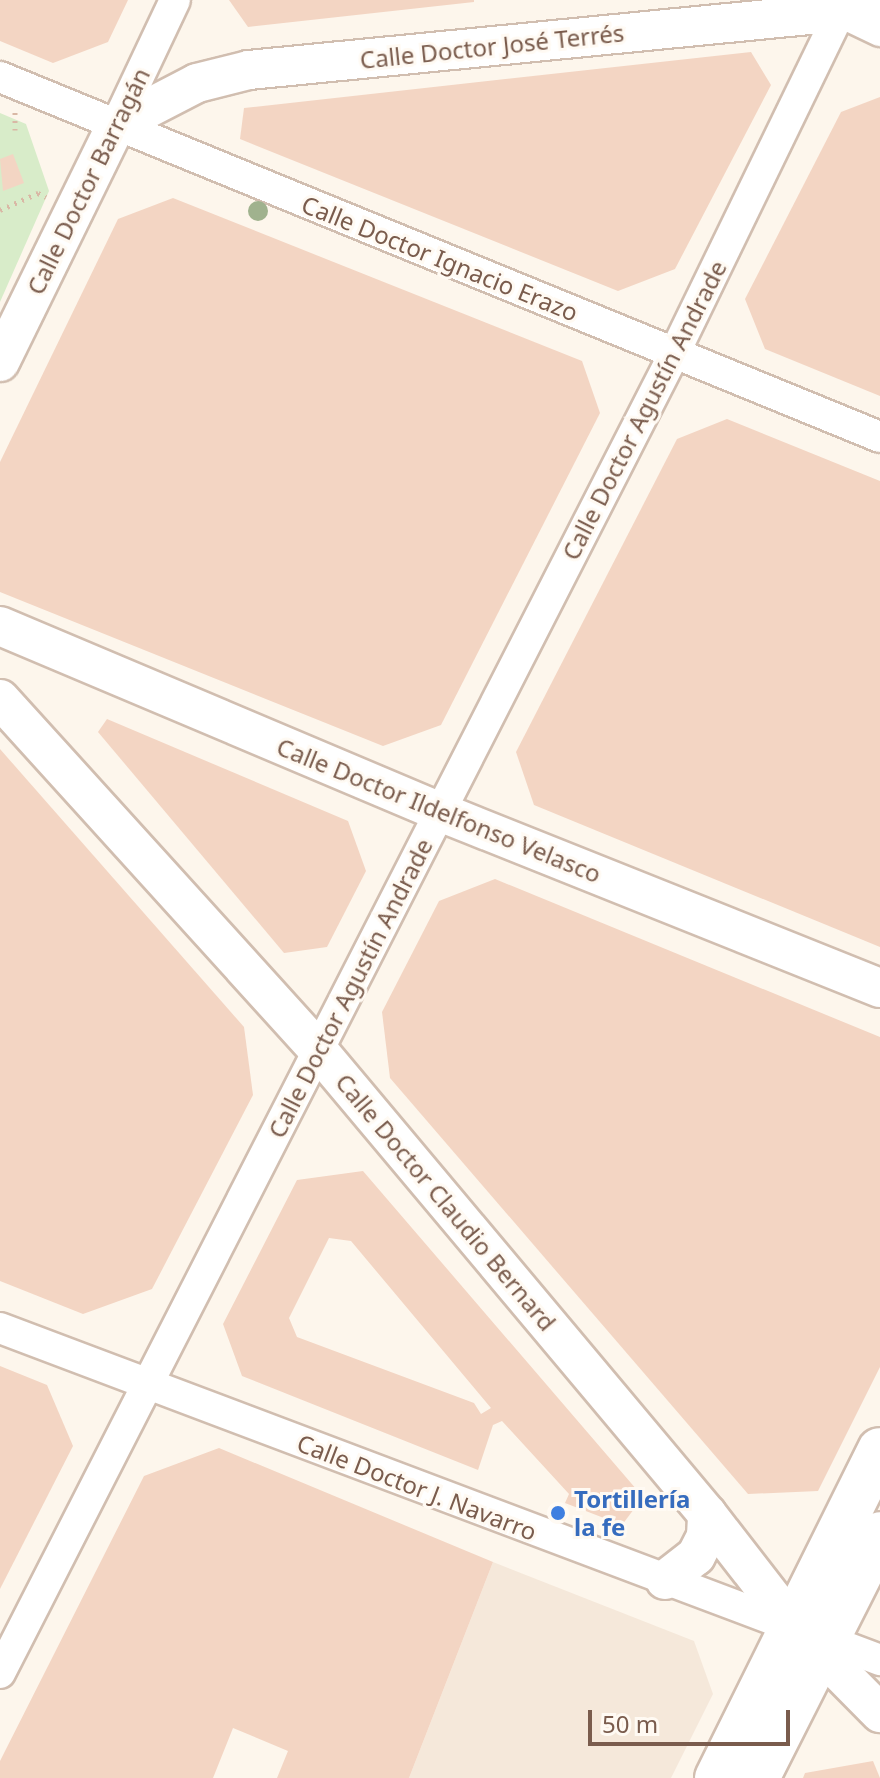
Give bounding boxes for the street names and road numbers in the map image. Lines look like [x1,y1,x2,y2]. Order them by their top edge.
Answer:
street label: Calle Doctor José Terrés [358,18,626,74]
street label: Calle Doctor Barragán [21,63,155,299]
street label: Calle Doctor Ignacio Erazo [298,189,582,327]
street label: Calle Doctor Agustín Andrade [556,255,732,565]
street label: Calle Doctor Ildelfonso Velasco [273,732,605,888]
street label: Calle Doctor Agustín Andrade [262,833,438,1143]
street label: Calle Doctor Claudio Bernard [330,1068,562,1336]
street label: Calle Doctor J. Navarro [293,1428,541,1546]

